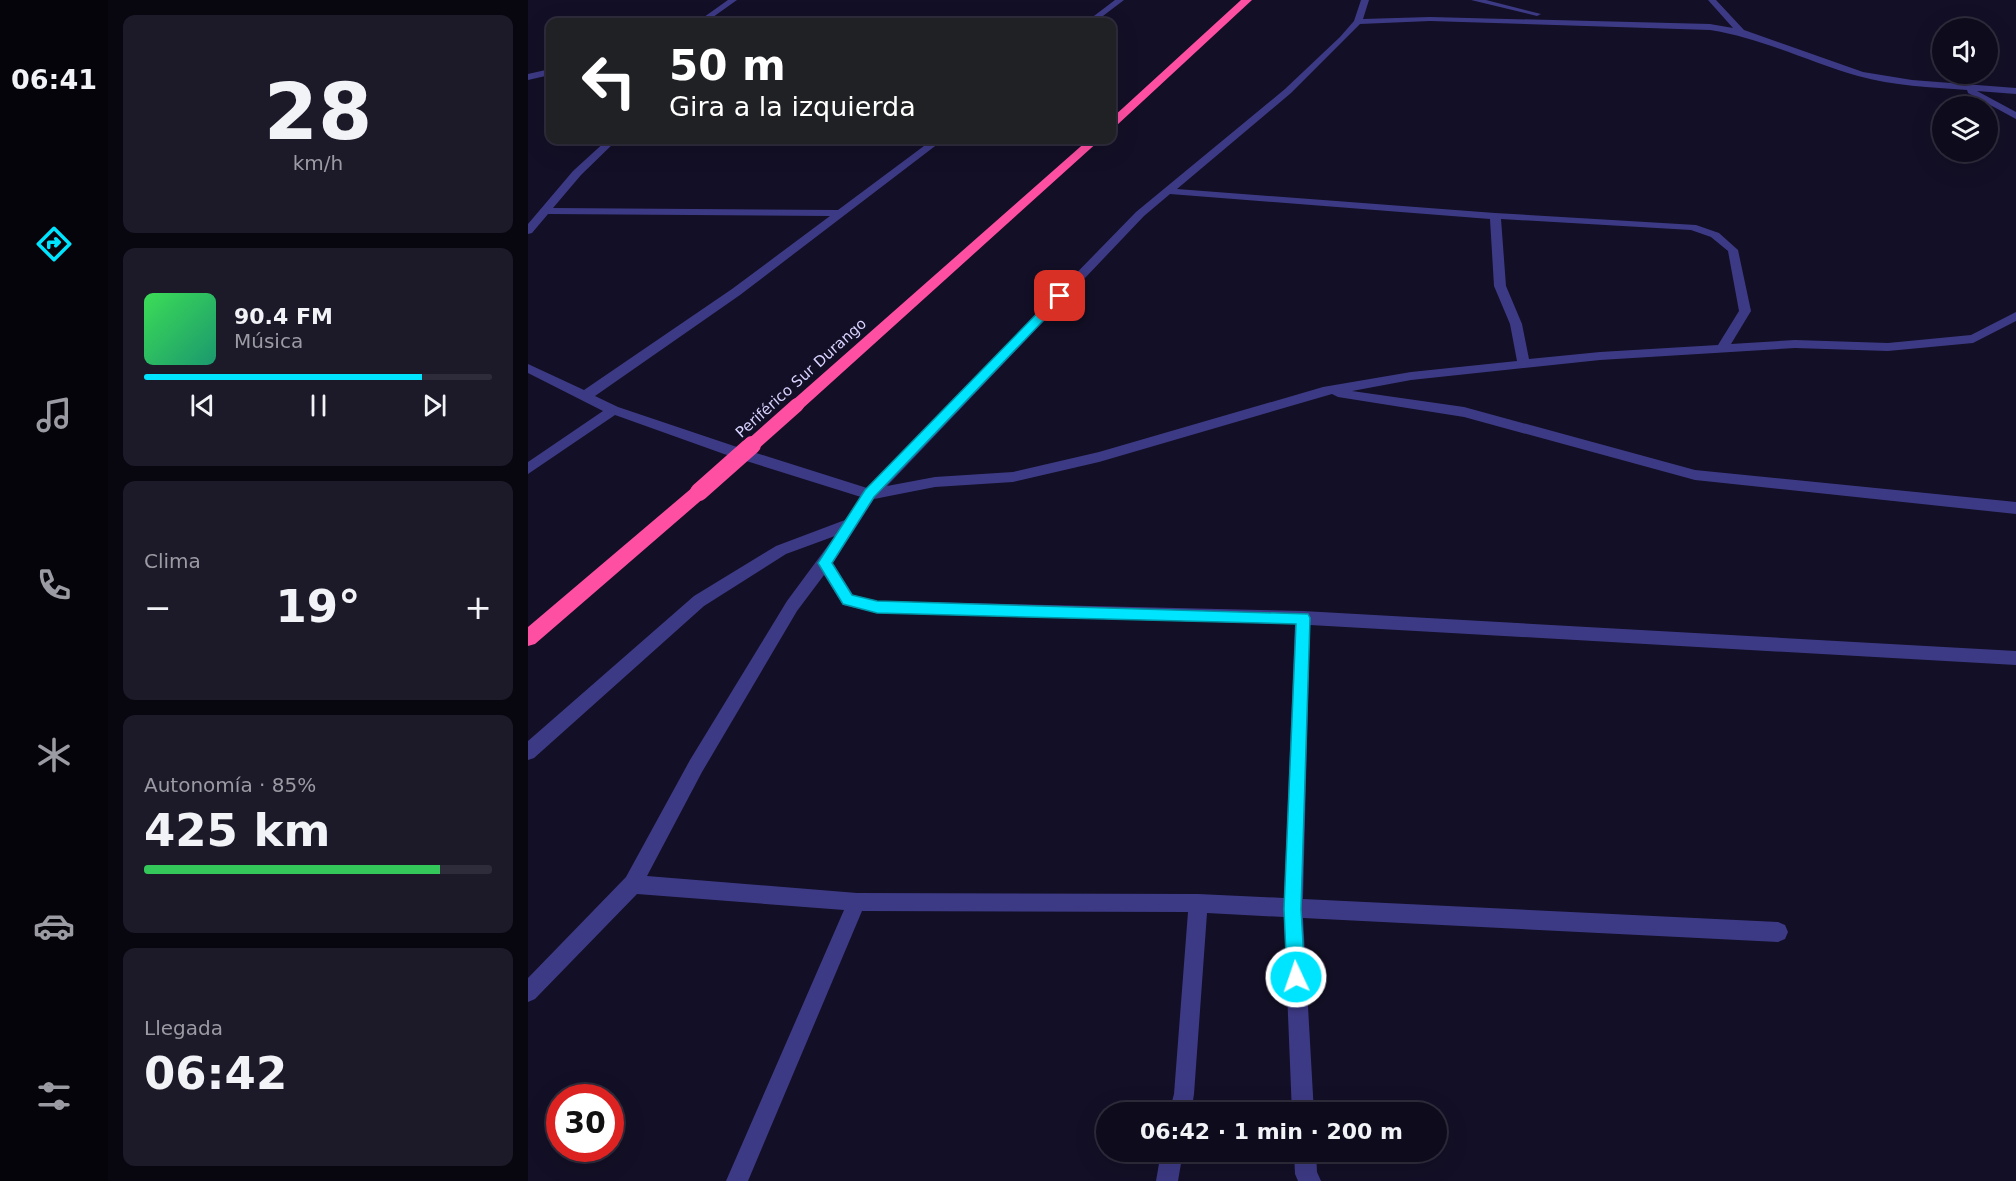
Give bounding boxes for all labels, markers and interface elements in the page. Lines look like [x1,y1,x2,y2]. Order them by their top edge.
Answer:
map controls [1932,18,1998,162]
button: sound [1932,18,1998,84]
text: 50 m [669,41,786,90]
icon: left [570,42,648,120]
text: 06:41 [11,64,97,95]
text: 28 [264,67,372,157]
text: Gira a la izquierda [669,91,916,122]
button: layers [1932,96,1998,162]
text: km/h [293,151,343,175]
icon: directions [33,223,75,265]
pin [1034,270,1085,321]
icon: arrive [1043,279,1076,312]
text: 90.4 FM [234,304,333,329]
street label: Periférico Sur Durango [732,315,870,441]
text: Música [234,329,303,353]
icon: previous [186,389,219,422]
icon: pause [302,389,335,422]
icon: next [418,389,451,422]
icon: music [33,394,75,436]
text: Clima [144,549,201,573]
icon: phone [33,564,75,606]
text: 19° [275,580,361,633]
text: − [144,588,172,627]
text: + [464,588,492,627]
icon: climate [33,734,75,776]
text: Autonomía · 85% [144,773,316,797]
text: 425 km [144,804,330,857]
icon: car [33,905,75,947]
position arrow [1264,945,1328,1009]
text: Llegada [144,1016,223,1040]
text: 06:42 [144,1047,287,1100]
icon: filters [33,1075,75,1117]
speed limit sign: 30 [546,1084,624,1162]
text: 06:42 · 1 min · 200 m [1140,1119,1403,1144]

